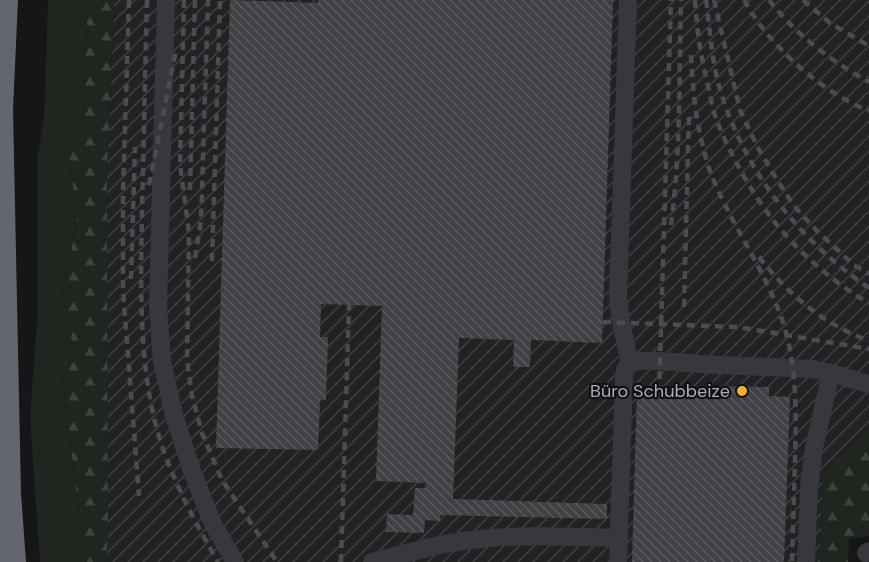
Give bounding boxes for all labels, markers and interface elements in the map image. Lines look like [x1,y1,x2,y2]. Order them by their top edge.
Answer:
place label: Büro Schubbeize [590,379,730,403]
marker: Büro Schubbeize [735,384,749,398]

